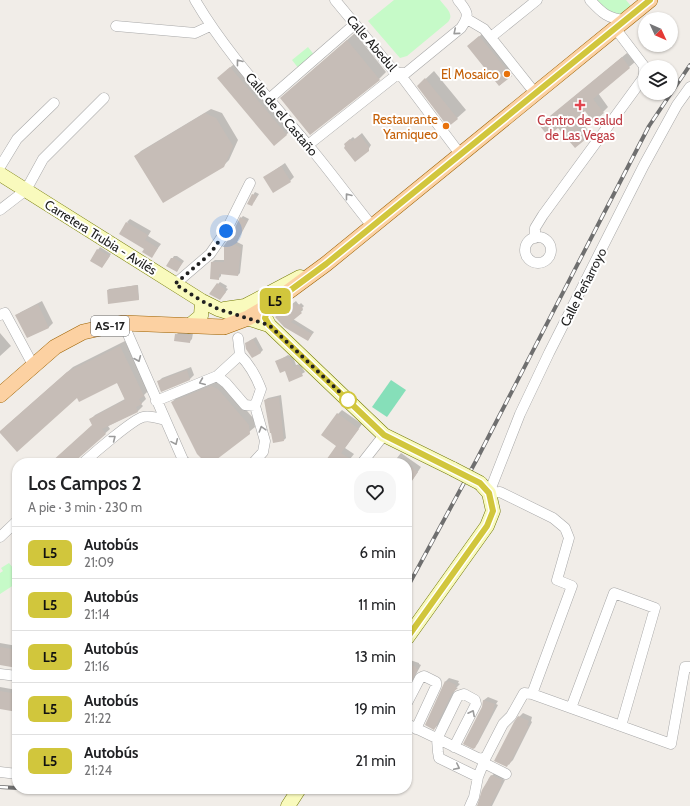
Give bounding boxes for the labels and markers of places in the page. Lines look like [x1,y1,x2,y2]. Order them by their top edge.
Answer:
place label: El Mosaico [441,66,499,82]
marker: El Mosaico [502,69,512,79]
marker: Centro de salud de Las Vegas [574,99,586,111]
place label: Restaurante Yamiqueo [373,111,438,142]
place label: Centro de salud de Las Vegas [537,112,623,143]
marker: Restaurante Yamiqueo [441,121,451,131]
unlabelled marker [339,391,357,409]

